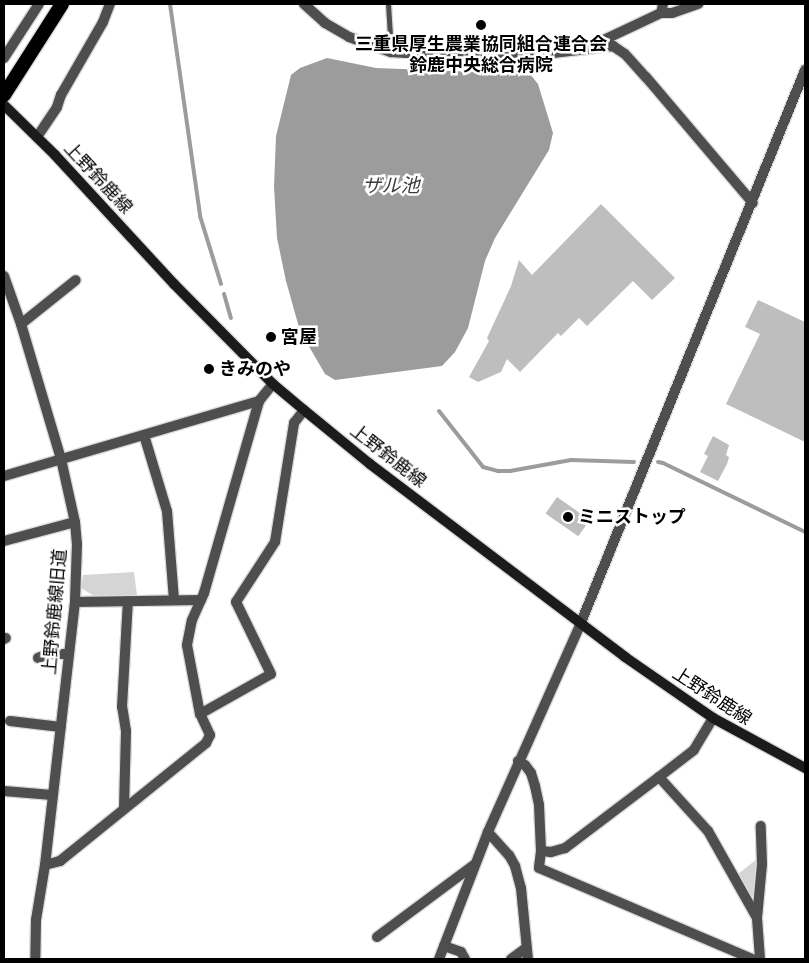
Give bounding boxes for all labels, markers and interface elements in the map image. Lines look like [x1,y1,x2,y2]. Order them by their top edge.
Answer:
marker: 三重県厚生農業協同組合連合会 鈴鹿中央総合病院 [474,18,488,32]
place label: 三重県厚生農業協同組合連合会 鈴鹿中央総合病院 [355,34,607,76]
street label: 上野鈴鹿線 [59,138,137,218]
water label: ザル池 [363,175,419,197]
place label: 宮屋 [281,326,317,348]
marker: 宮屋 [265,331,277,343]
place label: きみのや [219,358,291,380]
marker: きみのや [203,363,215,375]
street label: 上野鈴鹿線 [346,420,430,492]
place label: ミニストップ [578,506,686,528]
marker: ミニストップ [562,511,574,523]
street label: 上野鈴鹿線旧道 [39,548,71,676]
street label: 上野鈴鹿線 [668,662,756,730]

